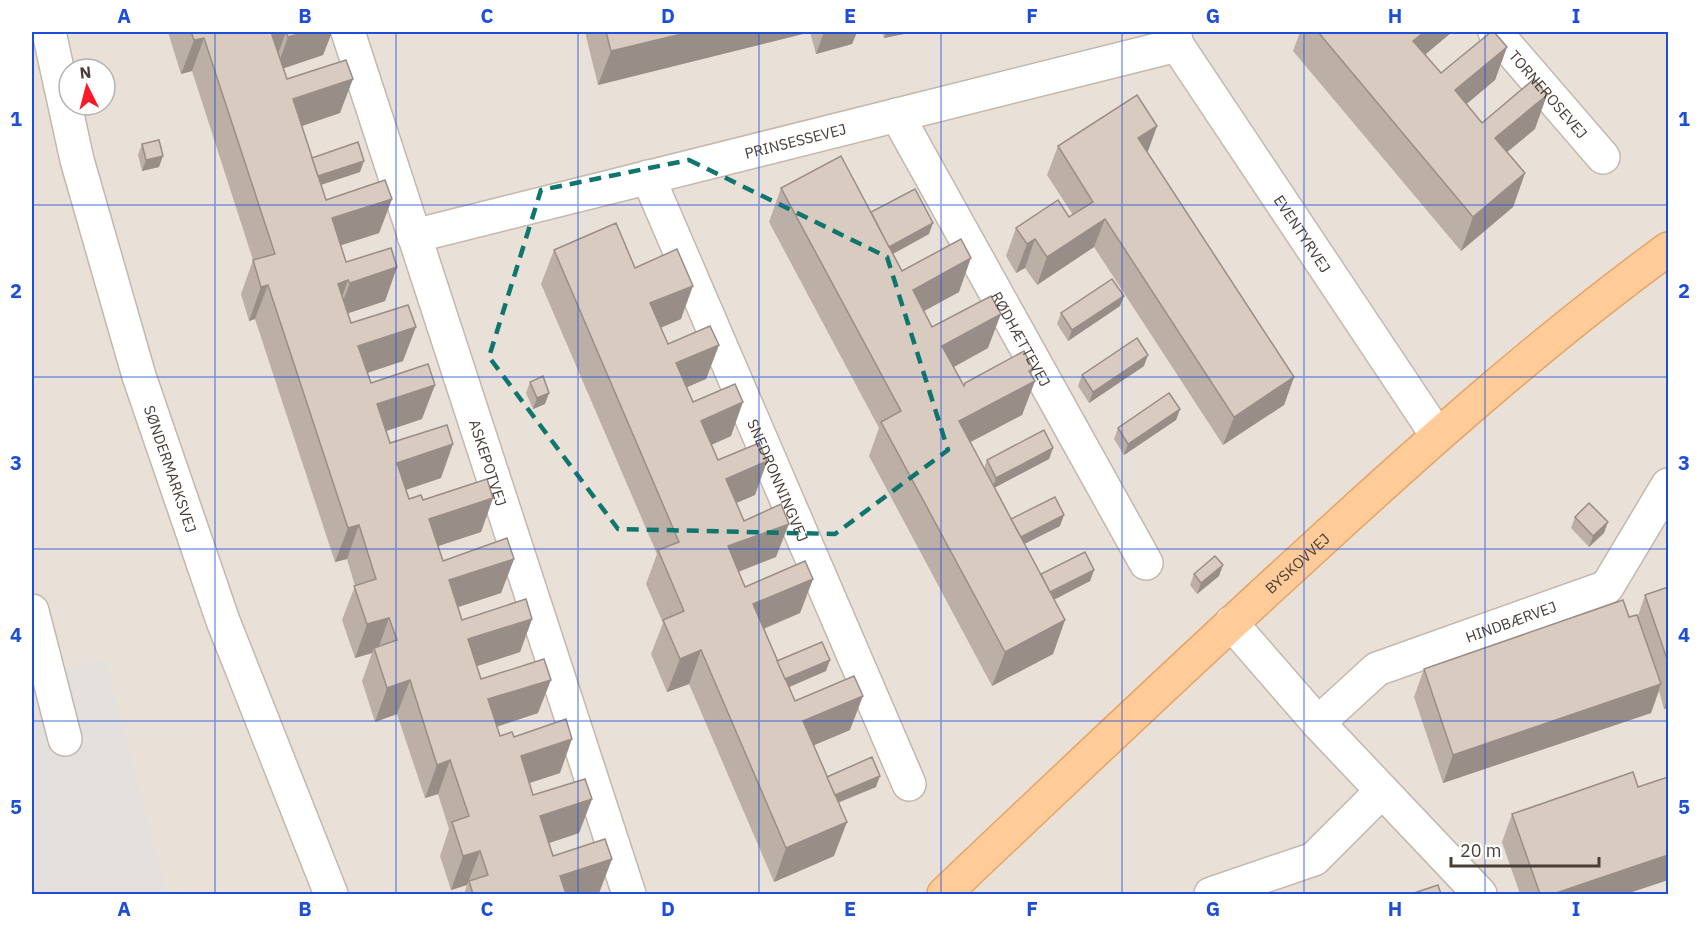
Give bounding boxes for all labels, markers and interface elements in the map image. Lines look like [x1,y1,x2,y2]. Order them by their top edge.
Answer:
text: A [117,2,131,29]
text: B [298,2,312,29]
text: C [480,2,494,29]
text: D [661,2,675,29]
text: E [844,2,856,29]
text: F [1026,2,1038,29]
text: G [1206,2,1220,29]
text: H [1388,2,1402,29]
text: I [1572,2,1580,29]
street label: TORNEROSEVEJ [1505,46,1592,142]
north arrow [57,57,117,117]
text: N [79,62,92,83]
text: 1 [10,105,22,132]
text: 1 [1678,105,1690,132]
street label: PRINSESSEVEJ [742,119,848,162]
street label: EVENTYRVEJ [1270,191,1335,276]
text: 2 [10,277,22,304]
text: 2 [1678,277,1690,304]
street label: RØDHÆTTEVEJ [987,288,1055,390]
street label: SØNDERMARKSVEJ [140,403,201,535]
street label: SNEDRONNINGVEJ [744,416,813,544]
street label: ASKEPOTVEJ [465,417,511,508]
text: 3 [10,449,22,476]
text: 3 [1678,449,1690,476]
street label: BYSKOVVEJ [1261,529,1333,597]
street label: HINDBÆRVEJ [1463,596,1559,646]
text: 4 [10,621,22,648]
text: 4 [1678,621,1690,648]
text: 5 [10,793,22,820]
text: 5 [1678,793,1690,820]
scale bar [1451,830,1600,868]
text: 20 m [1460,839,1502,862]
text: A [117,895,131,922]
text: B [298,895,312,922]
text: C [480,895,494,922]
text: D [661,895,675,922]
text: E [844,895,856,922]
text: F [1026,895,1038,922]
text: G [1206,895,1220,922]
text: H [1388,895,1402,922]
text: I [1572,895,1580,922]

